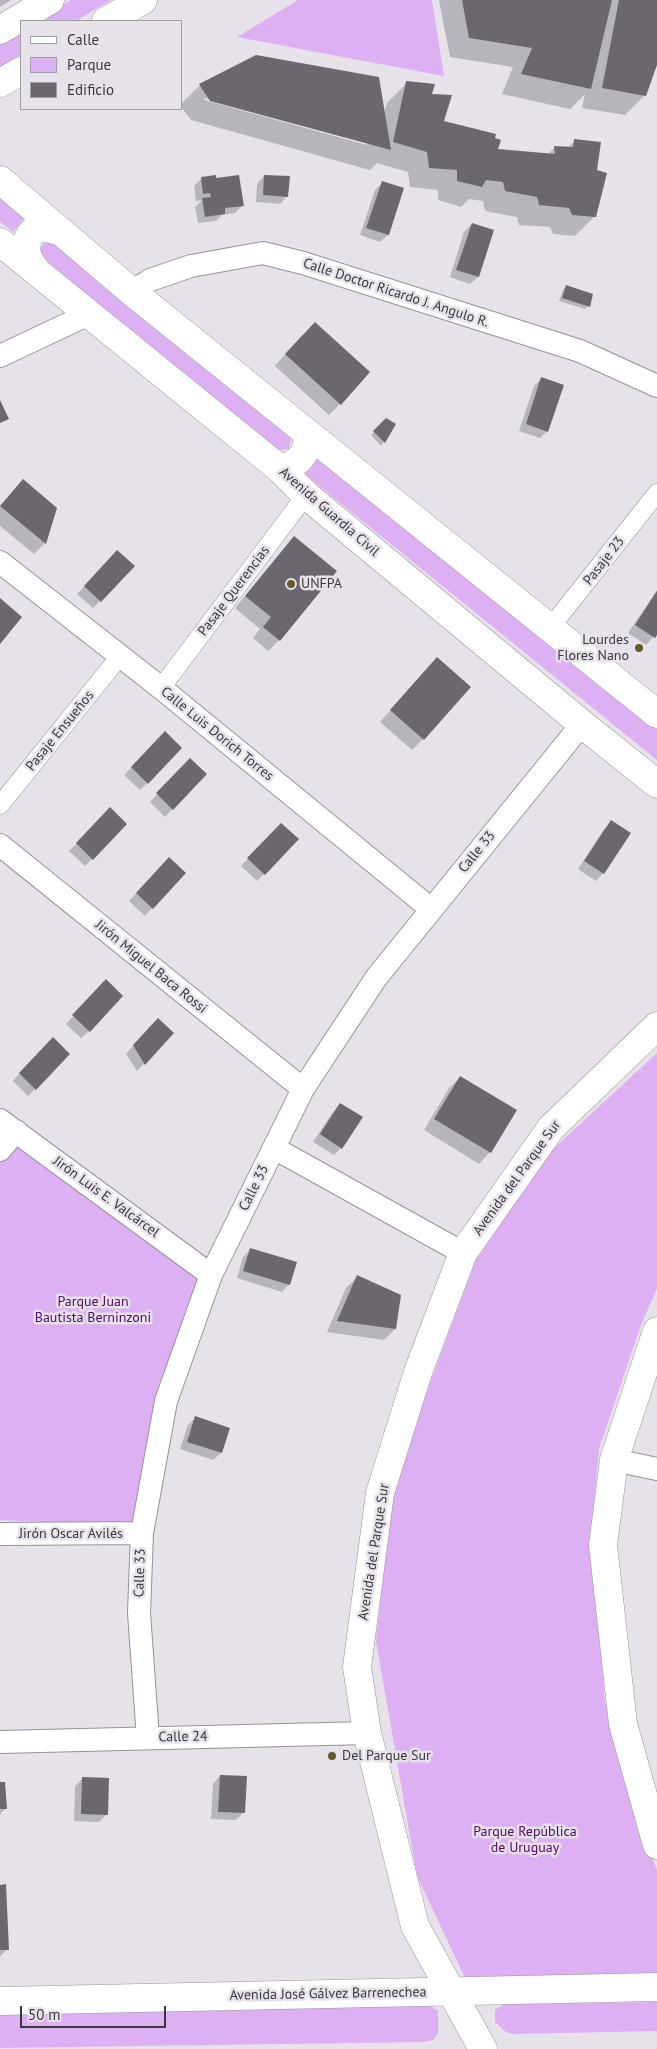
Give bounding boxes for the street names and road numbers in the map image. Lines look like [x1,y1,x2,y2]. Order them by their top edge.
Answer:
street label: Calle Doctor Ricardo J. Angulo R. [301,255,491,331]
street label: Avenida Guardia Civil [276,464,382,560]
street label: Pasaje 23 [580,533,628,589]
street label: Pasaje Querencias [195,543,273,639]
street label: Calle Luis Dorich Torres [157,683,277,785]
street label: Pasaje Ensueños [22,687,98,775]
street label: Calle 33 [455,828,499,876]
street label: Jirón Miguel Baca Rossi [92,917,210,1017]
street label: Avenida del Parque Sur [470,1117,564,1239]
street label: Jirón Luis E. Valcárcel [50,1153,162,1241]
street label: Calle 33 [236,1162,272,1214]
street label: Avenida del Parque Sur [355,1482,393,1622]
street label: Jirón Oscar Avilés [19,1526,123,1542]
street label: Calle 33 [131,1548,149,1598]
street label: Calle 24 [158,1728,208,1746]
street label: Avenida José Gálvez Barrenechea [229,1984,427,2004]

